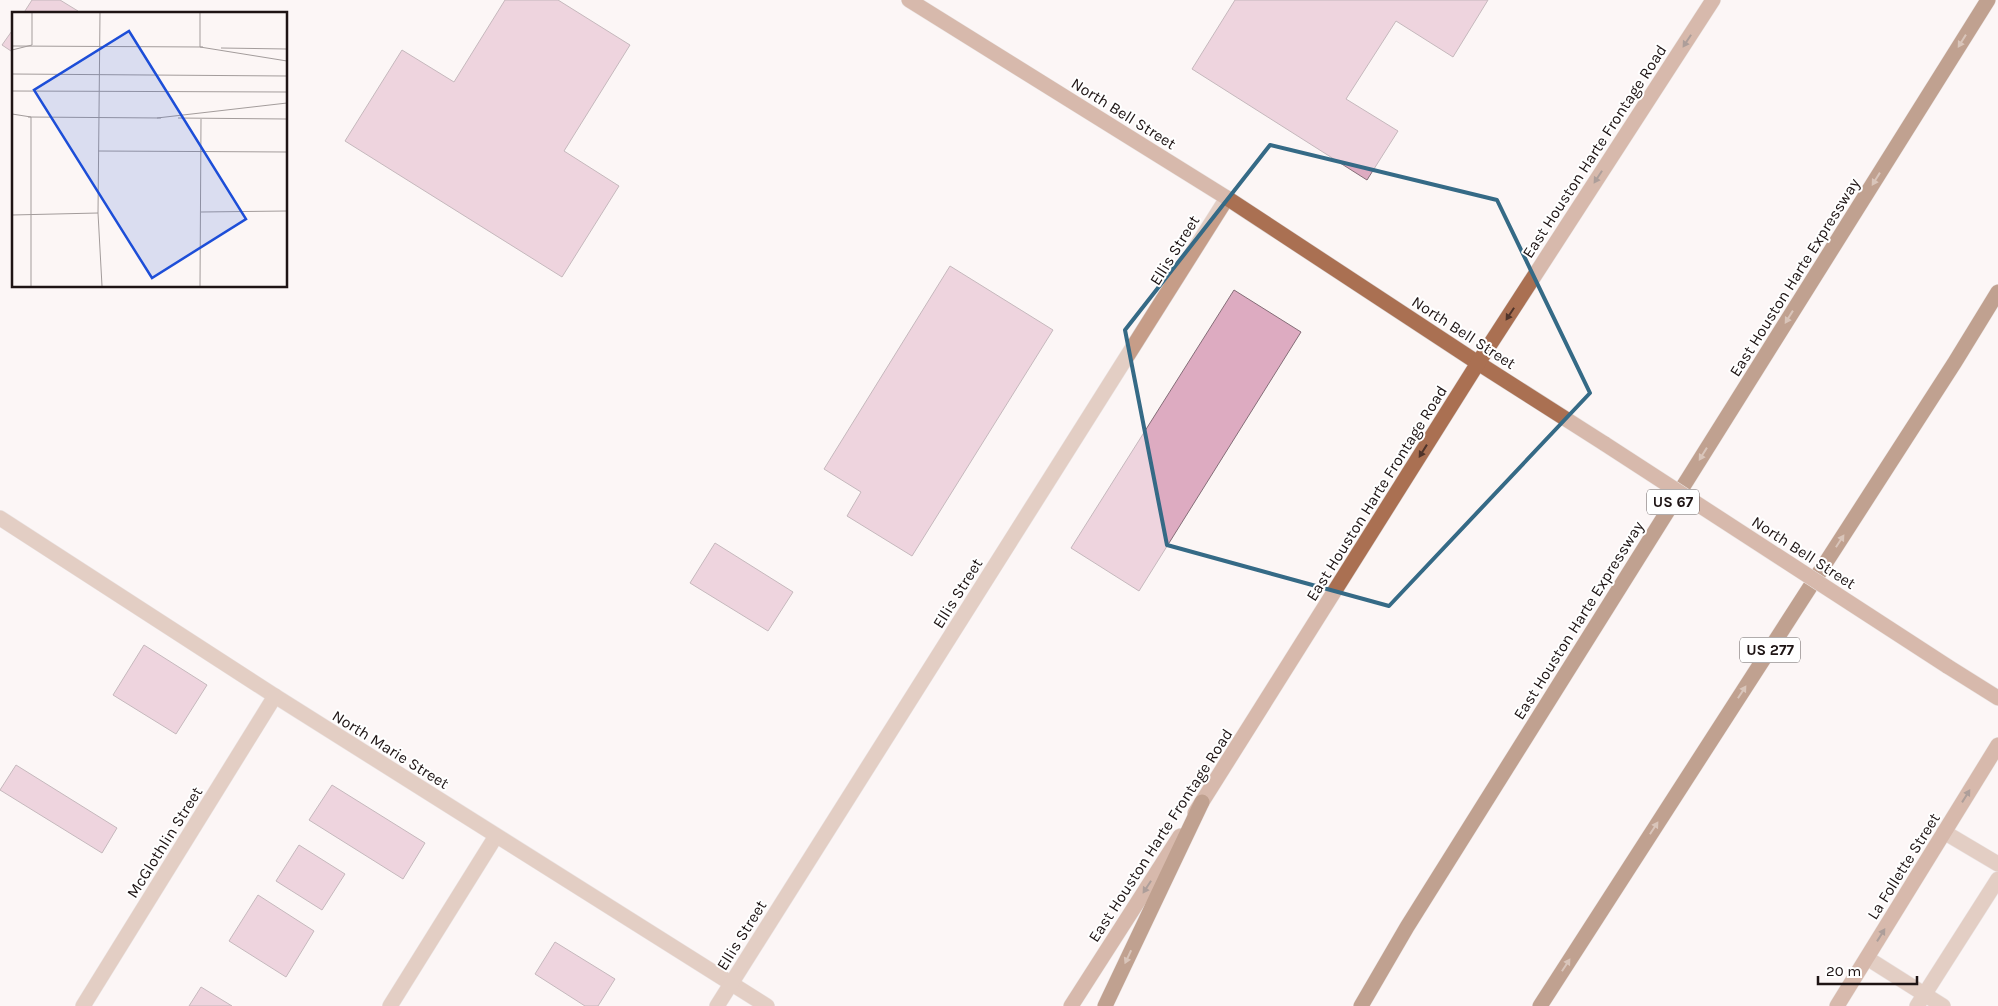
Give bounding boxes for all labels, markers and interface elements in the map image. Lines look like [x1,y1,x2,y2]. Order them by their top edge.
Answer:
inset map [12,12,288,288]
one-way arrow [1682,34,1691,48]
one-way arrow [1957,35,1966,48]
street label: East Houston Harte Frontage Road [1518,41,1671,261]
street label: North Bell Street [1068,74,1180,153]
one-way arrow [1594,171,1603,184]
one-way arrow [1871,172,1880,186]
street label: East Houston Harte Expressway [1725,174,1864,380]
street label: Ellis Street [1145,212,1203,289]
street label: North Bell Street [1408,292,1519,373]
one-way arrow [1505,307,1515,321]
one-way arrow [1785,310,1794,323]
street label: East Houston Harte Frontage Road [1302,382,1451,604]
one-way arrow [1418,444,1428,458]
one-way arrow [1698,448,1708,461]
road number: US 67 [1647,490,1699,514]
street label: North Bell Street [1748,512,1859,593]
street label: East Houston Harte Expressway [1509,517,1648,723]
one-way arrow [1835,534,1845,547]
street label: Ellis Street [928,555,986,632]
road number: US 277 [1740,638,1800,662]
one-way arrow [1738,685,1747,699]
street label: North Marie Street [329,706,453,793]
street label: East Houston Harte Frontage Road [1084,725,1237,945]
street label: McGlothlin Street [123,783,206,901]
one-way arrow [1962,790,1971,803]
street label: La Follette Street [1863,810,1944,923]
one-way arrow [1650,822,1659,835]
one-way arrow [1143,881,1152,894]
street label: Ellis Street [712,897,770,974]
one-way arrow [1877,928,1886,941]
one-way arrow [1124,950,1132,964]
scale bar [1818,954,1917,986]
one-way arrow [1561,958,1571,972]
text: 20 m [1826,962,1861,980]

